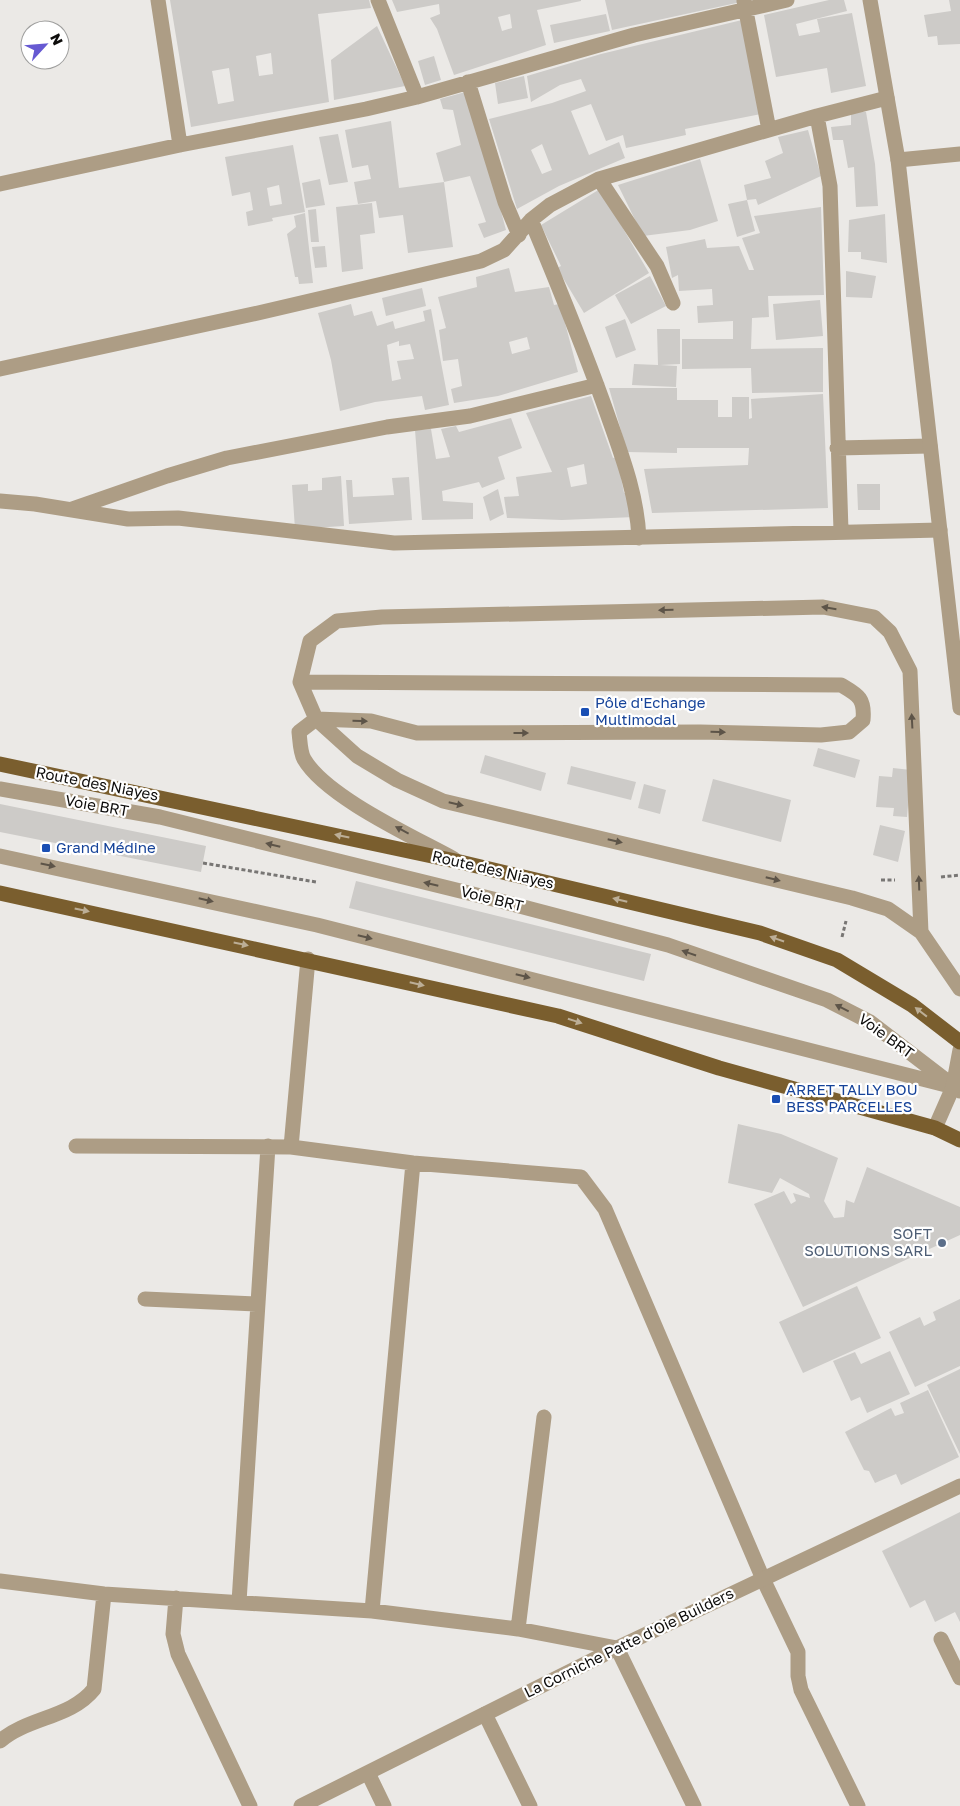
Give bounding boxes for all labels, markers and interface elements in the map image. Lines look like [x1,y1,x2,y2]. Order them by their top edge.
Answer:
north arrow [20,20,70,70]
text: N [47,31,67,48]
one-way arrow [820,604,836,612]
one-way arrow [658,607,674,615]
place label: Pôle d'Echange Multimodal [595,693,706,728]
marker: Pôle d'Echange Multimodal [579,706,591,718]
one-way arrow [908,713,916,729]
one-way arrow [352,717,368,725]
one-way arrow [513,729,529,737]
one-way arrow [710,729,726,737]
street label: Route des Niayes [34,762,160,804]
street label: Voie BRT [64,791,130,819]
one-way arrow [449,800,464,808]
one-way arrow [395,826,409,835]
one-way arrow [334,832,349,840]
one-way arrow [607,837,622,845]
place label: Grand Médine [56,838,156,856]
one-way arrow [266,841,281,849]
marker: Grand Médine [40,842,52,854]
street label: Route des Niayes [431,846,556,892]
one-way arrow [40,861,55,869]
one-way arrow [765,875,780,883]
one-way arrow [915,875,923,891]
one-way arrow [424,880,439,888]
street label: Voie BRT [459,882,525,915]
one-way arrow [612,896,627,904]
one-way arrow [199,897,215,905]
one-way arrow [74,906,90,914]
one-way arrow [357,933,372,941]
one-way arrow [770,935,785,942]
one-way arrow [233,940,248,948]
one-way arrow [682,949,697,956]
one-way arrow [515,972,530,980]
one-way arrow [409,980,425,988]
one-way arrow [835,1004,849,1012]
one-way arrow [914,1007,928,1017]
street label: Voie BRT [855,1009,918,1061]
one-way arrow [567,1018,582,1025]
place label: ARRET TALLY BOU BESS PARCELLES [786,1080,918,1115]
marker: ARRET TALLY BOU BESS PARCELLES [770,1093,782,1105]
place label: SOFT SOLUTIONS SARL [804,1224,932,1259]
marker: SOFT SOLUTIONS SARL [936,1237,948,1249]
street label: La Corniche Patte d'Oie Builders [521,1583,736,1701]

